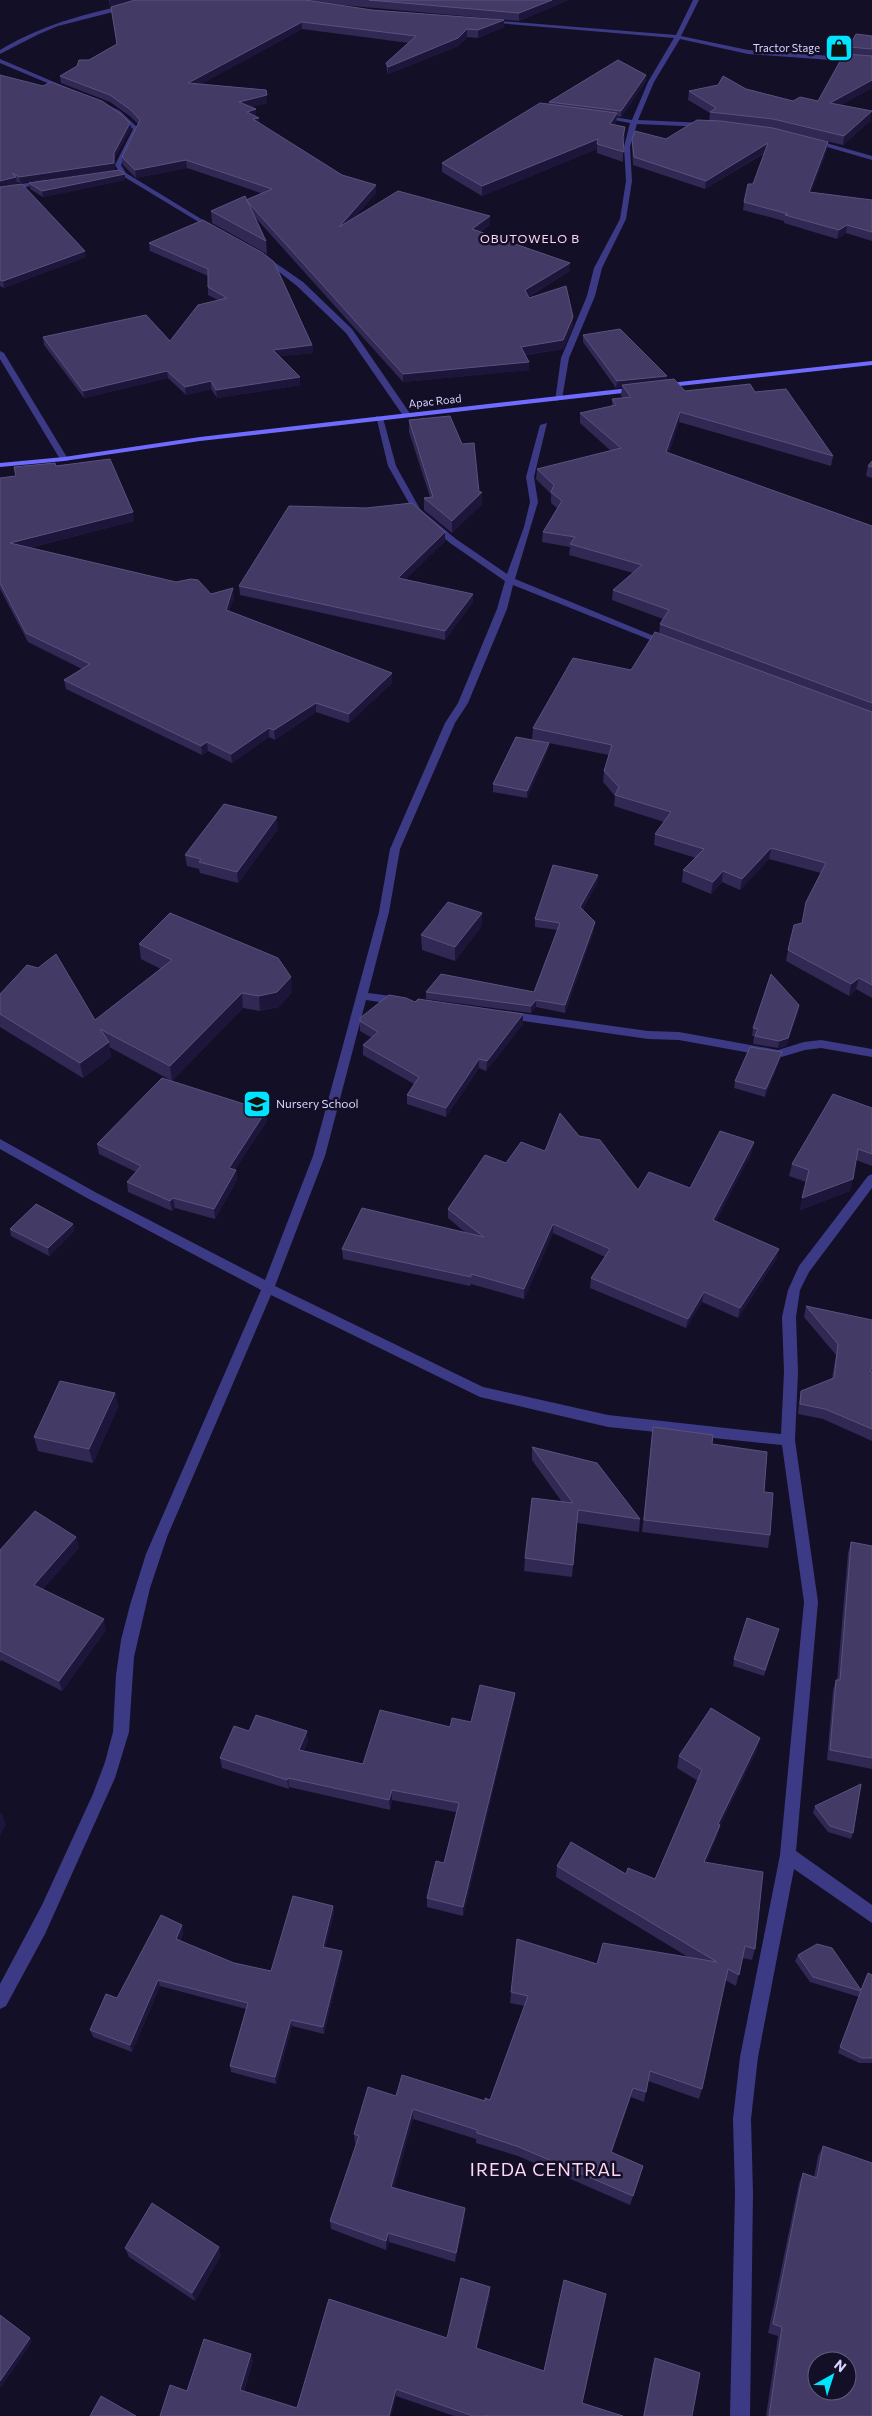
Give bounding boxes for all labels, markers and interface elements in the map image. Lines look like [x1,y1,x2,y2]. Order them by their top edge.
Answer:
shop icon: Tractor Stage [824,33,854,63]
place label: Tractor Stage [753,41,820,54]
district label: OBUTOWELO B [480,231,580,245]
street label: Apac Road [408,391,462,410]
school or university icon: Nursery School [242,1089,272,1119]
place label: Nursery School [276,1096,359,1110]
district label: IREDA CENTRAL [470,2158,622,2180]
north arrow [807,2351,857,2401]
text: N [831,2356,850,2375]

